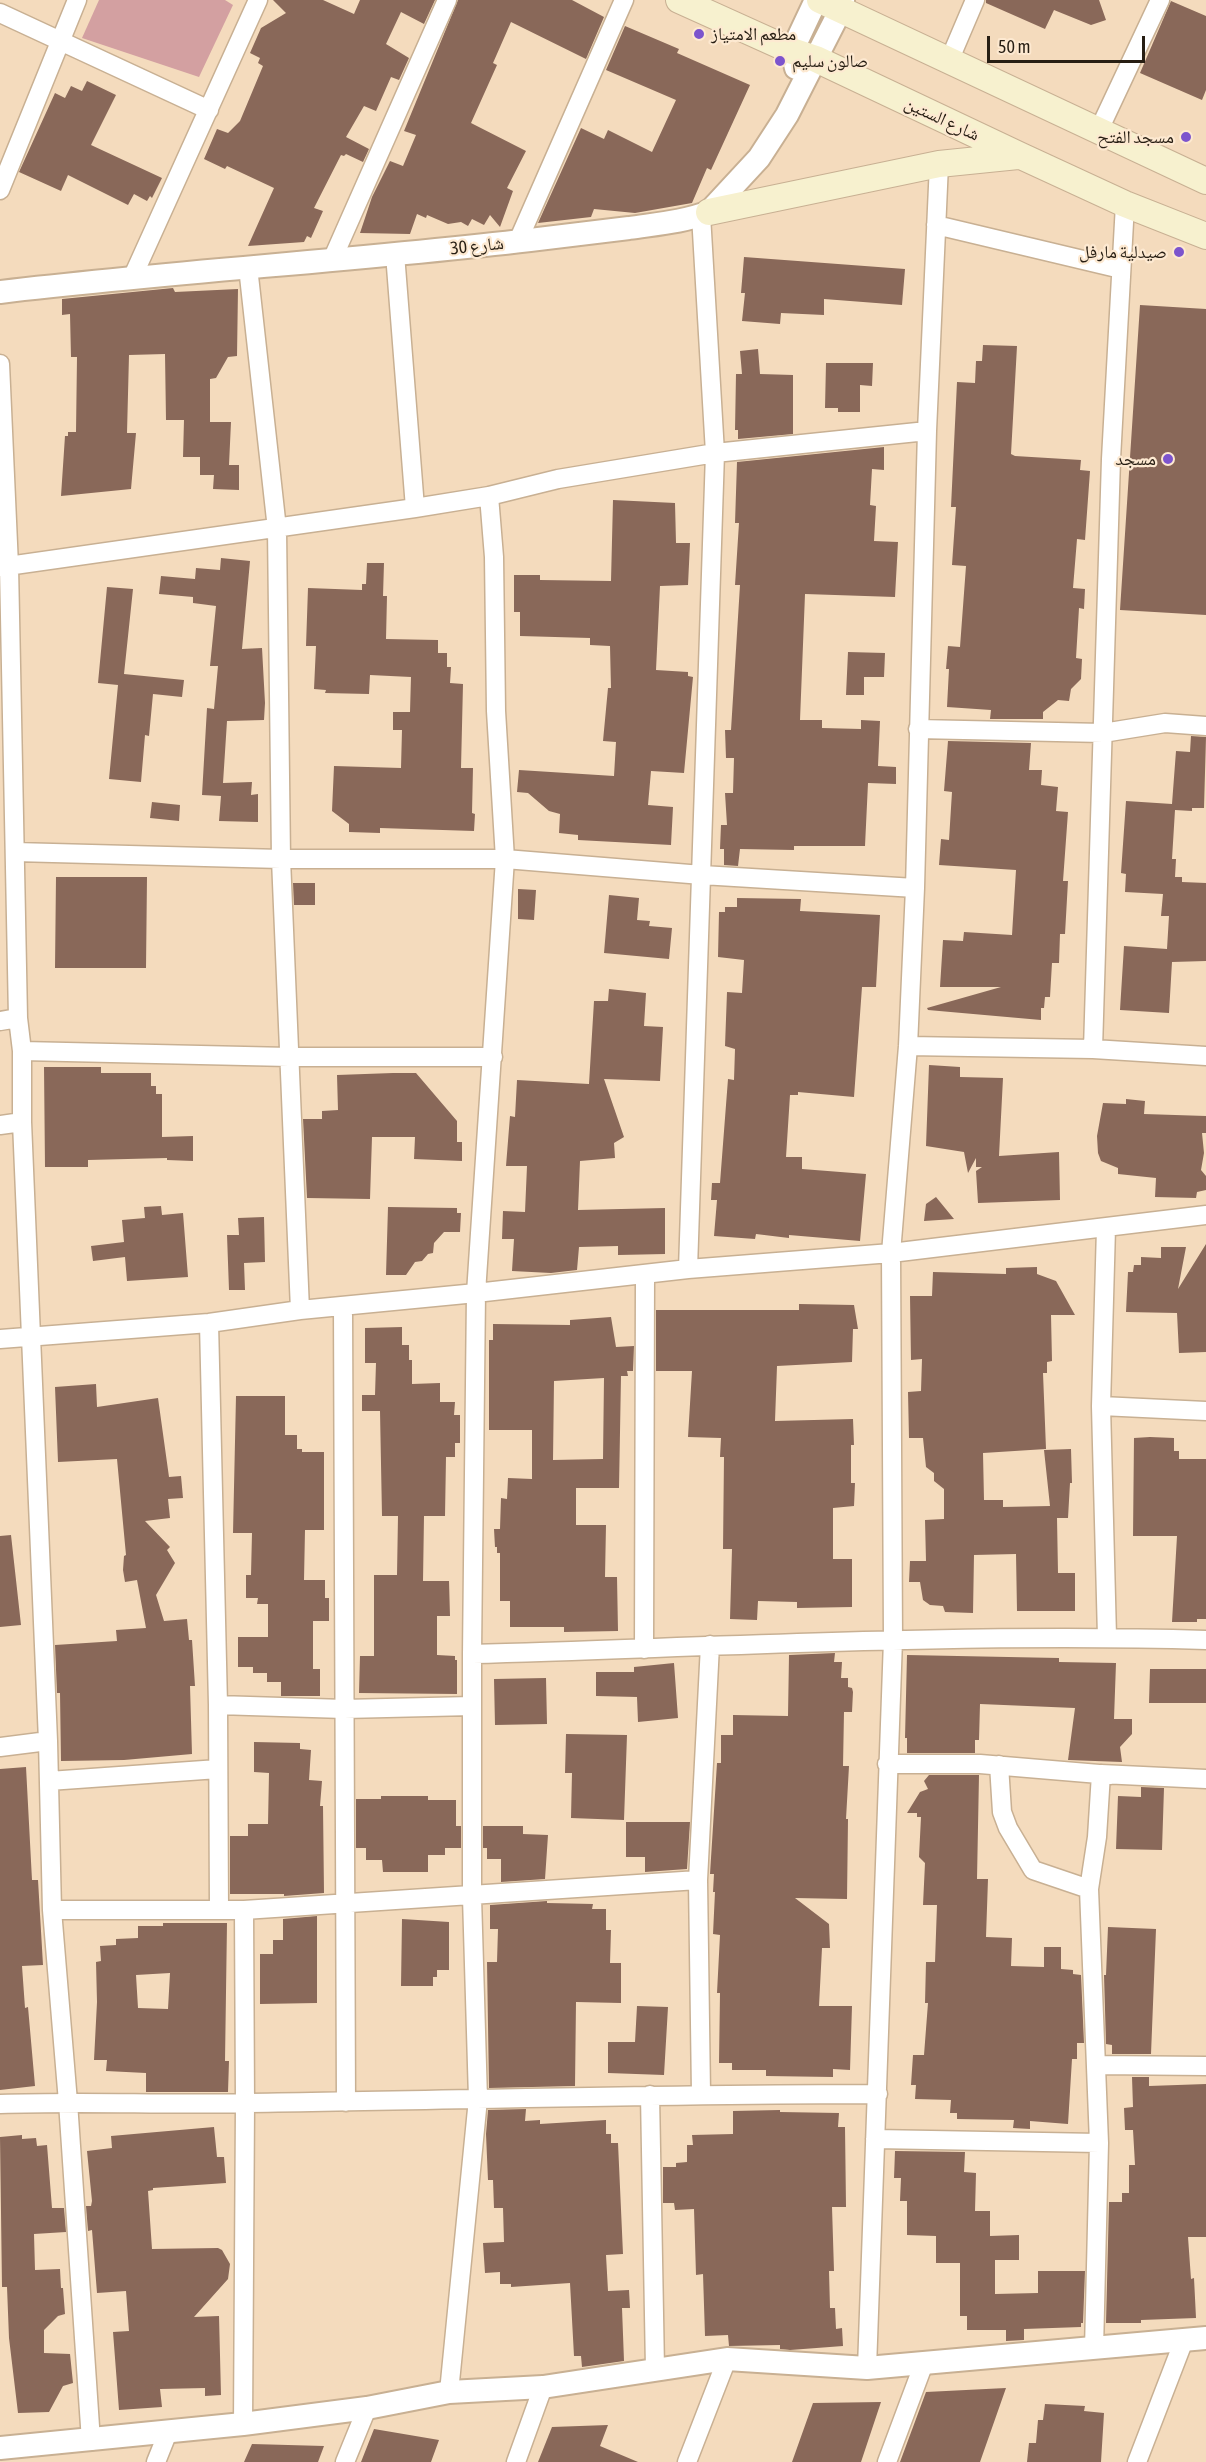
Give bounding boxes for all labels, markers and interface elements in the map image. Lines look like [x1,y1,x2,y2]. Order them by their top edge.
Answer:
place label: مطعم الامتياز [711,23,796,45]
scale bar [990,24,1148,62]
marker: مطعم الامتياز [692,27,706,41]
text: 50 m [998,36,1030,57]
place label: صالون سليم [792,50,868,72]
marker: صالون سليم [773,54,787,68]
street label: شارع الستين [901,92,983,146]
place label: مسجد الفتح [1097,126,1174,148]
marker: مسجد الفتح [1179,130,1193,144]
street label: شارع 30 [449,232,505,260]
place label: صيدلية مارفل [1079,241,1167,263]
marker: صيدلية مارفل [1172,245,1186,259]
place label: مسجد [1115,448,1156,470]
marker: مسجد [1161,452,1175,466]

